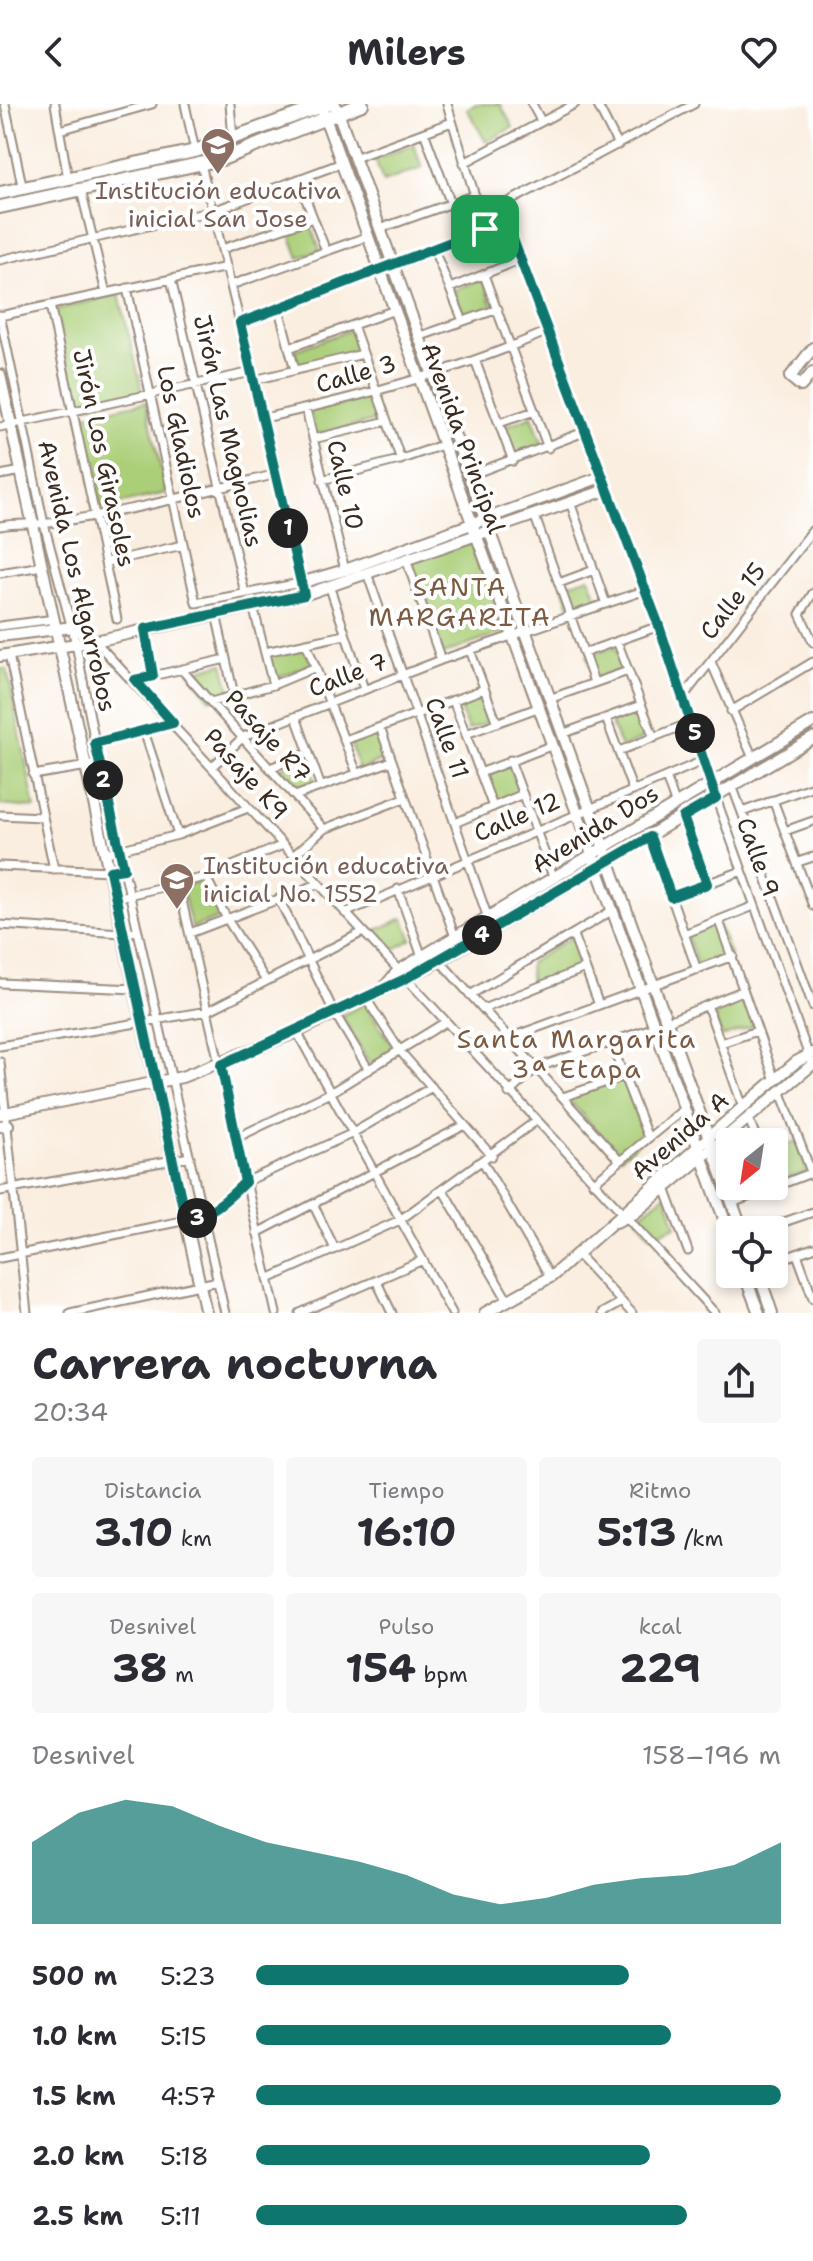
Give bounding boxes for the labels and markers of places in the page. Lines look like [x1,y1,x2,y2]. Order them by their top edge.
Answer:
school or university icon: Institución educativa inicial San Jose [199,126,237,176]
place label: Institución educativa inicial San Jose [95,175,341,235]
pin [451,195,519,263]
pin: 1 [268,508,308,548]
pin: 5 [675,713,715,753]
pin: 2 [83,760,123,800]
place label: Institución educativa inicial No. 1552 [203,850,449,910]
school or university icon: Institución educativa inicial No. 1552 [158,861,196,911]
pin: 4 [462,915,502,955]
pin: 3 [177,1198,217,1238]

